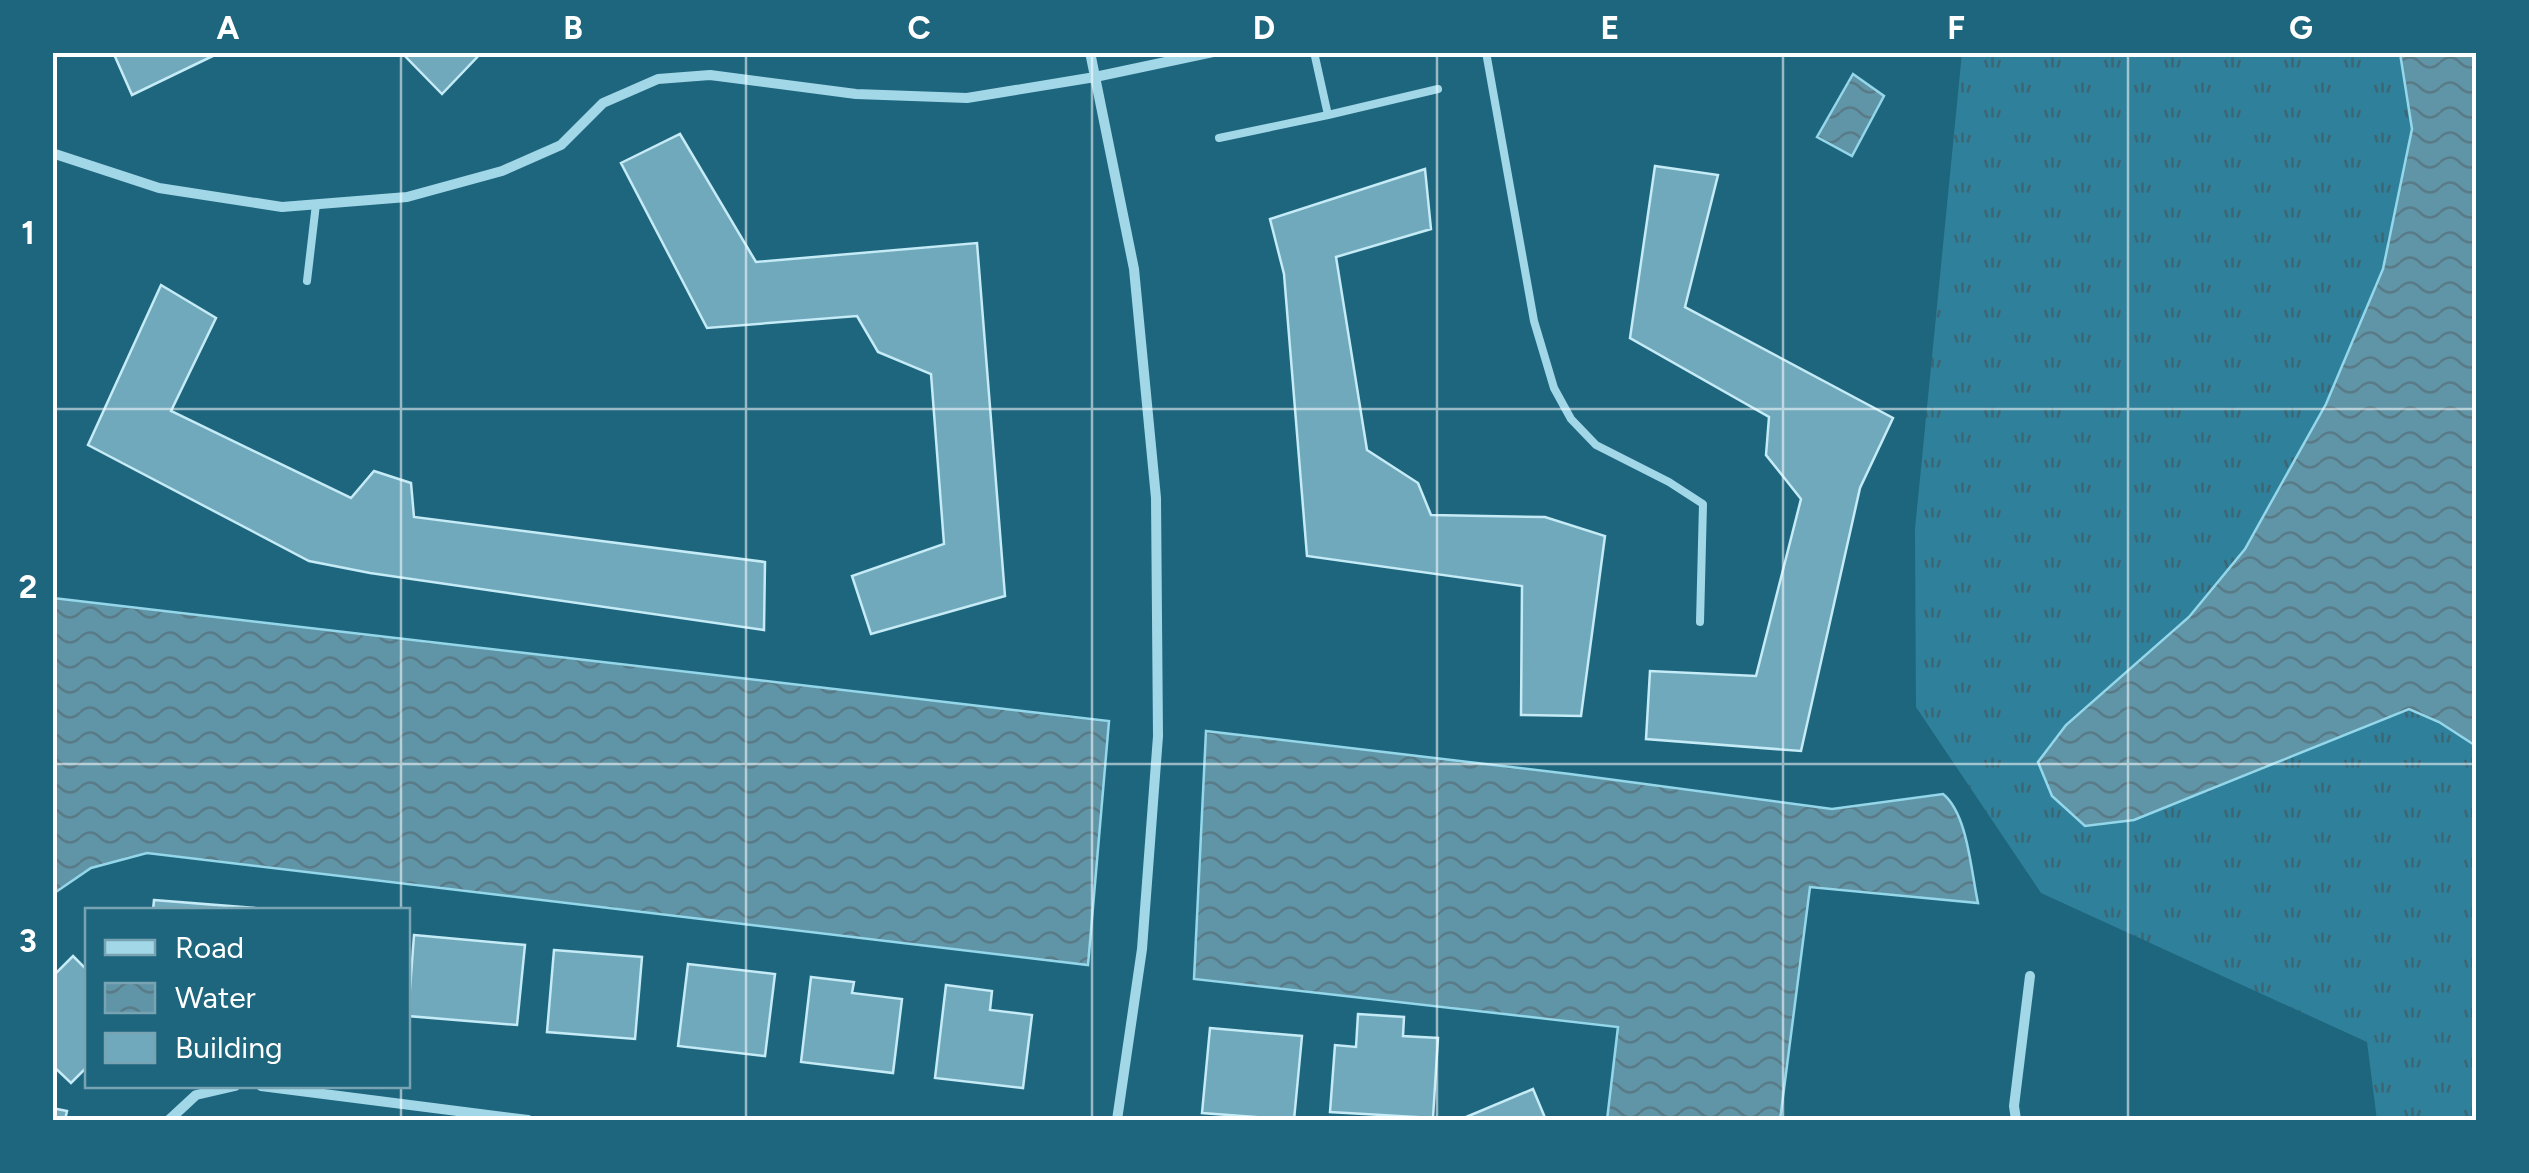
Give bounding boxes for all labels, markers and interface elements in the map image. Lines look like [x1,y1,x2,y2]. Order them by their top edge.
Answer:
text: A [217,9,240,47]
text: B [563,9,583,47]
text: C [907,9,931,47]
text: D [1253,9,1275,47]
text: E [1601,9,1619,47]
text: F [1947,9,1965,47]
text: G [2289,9,2313,47]
text: 1 [21,214,35,252]
text: 2 [19,568,37,606]
legend [85,908,410,1088]
text: 3 [19,922,37,960]
text: Road [175,929,244,966]
text: Water [175,979,256,1016]
text: Building [175,1029,283,1066]

